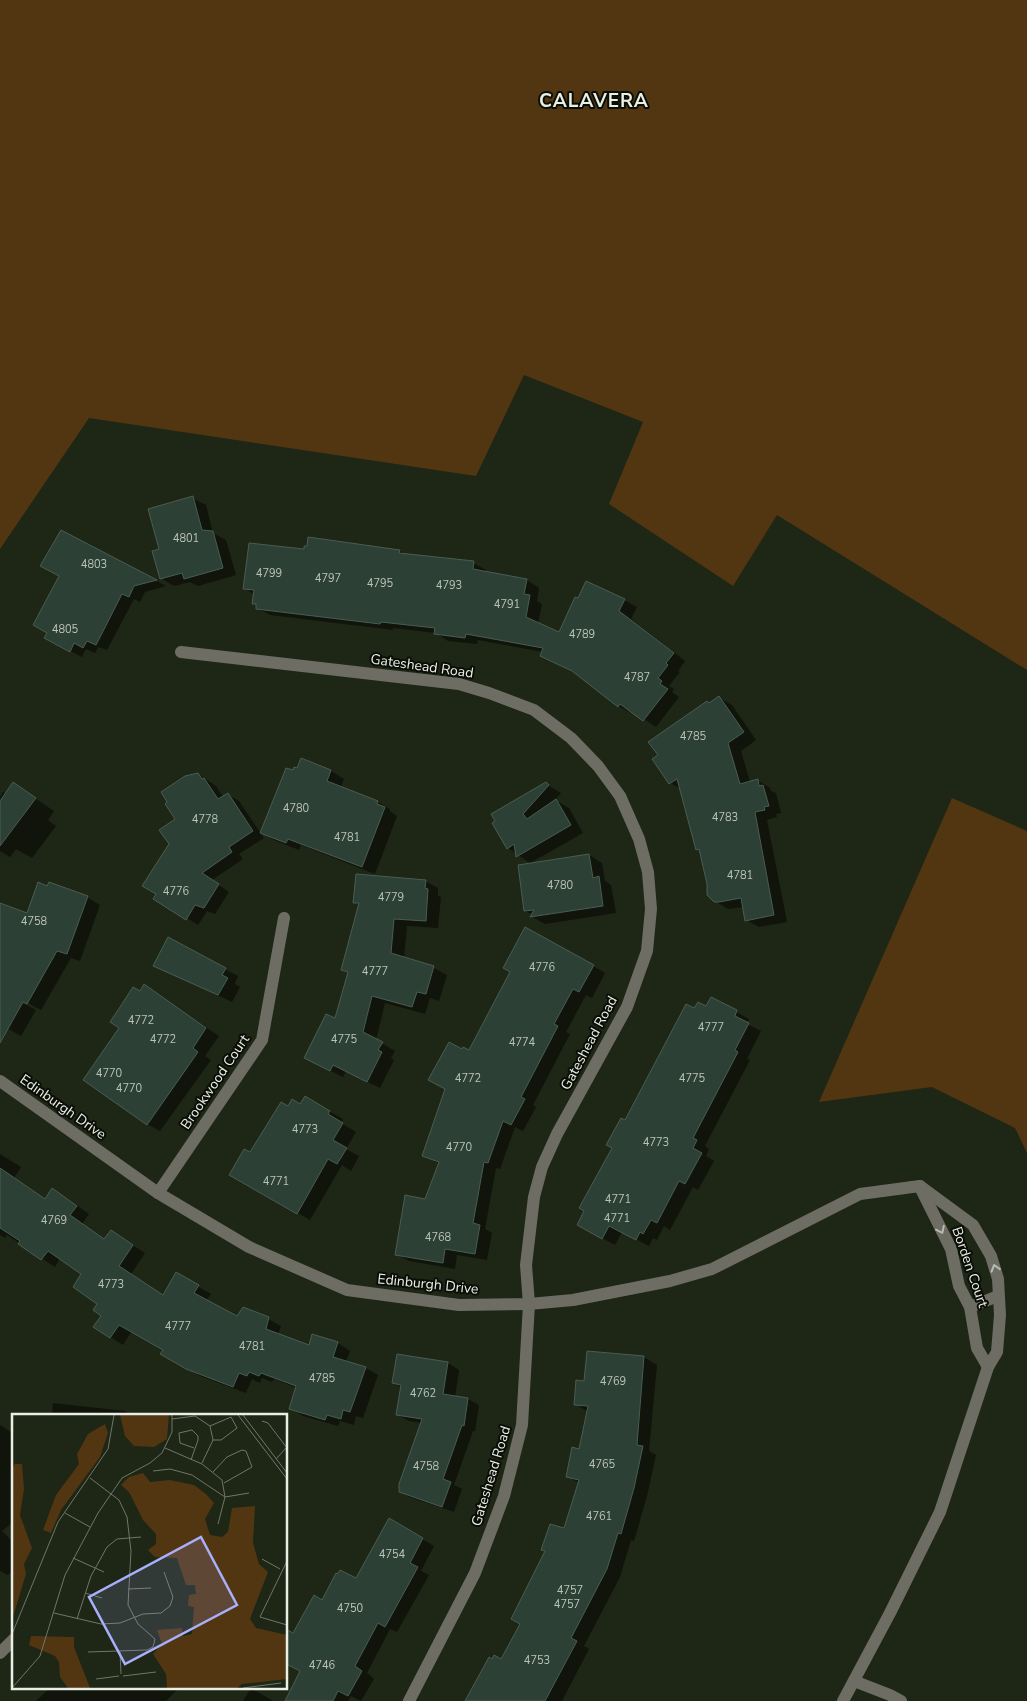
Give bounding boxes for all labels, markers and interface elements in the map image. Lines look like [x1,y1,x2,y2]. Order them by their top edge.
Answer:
district label: CALAVERA [539,88,649,114]
house number: 4801 [173,531,199,546]
house number: 4803 [81,557,107,572]
house number: 4799 [256,566,282,581]
house number: 4797 [315,571,341,586]
house number: 4795 [367,576,394,591]
house number: 4793 [436,578,462,593]
house number: 4791 [494,597,520,612]
house number: 4805 [52,622,79,637]
house number: 4789 [569,627,595,642]
street label: Gateshead Road [369,649,475,683]
house number: 4787 [624,670,650,685]
house number: 4785 [680,729,707,744]
house number: 4780 [283,801,310,816]
house number: 4783 [712,810,738,825]
house number: 4778 [192,812,219,827]
house number: 4781 [334,830,360,845]
house number: 4781 [727,868,753,883]
house number: 4780 [547,878,574,893]
house number: 4776 [163,884,190,899]
house number: 4779 [378,890,404,905]
house number: 4758 [21,914,48,929]
house number: 4776 [529,960,556,975]
house number: 4777 [362,964,388,979]
street label: Gateshead Road [556,993,622,1093]
house number: 4772 [128,1013,154,1028]
house number: 4777 [698,1020,724,1035]
street label: Brookwood Court [176,1031,254,1133]
house number: 4772 [150,1032,176,1047]
house number: 4775 [331,1032,358,1047]
house number: 4774 [509,1035,536,1050]
house number: 4770 [96,1066,123,1081]
street label: Edinburgh Drive [16,1070,110,1144]
house number: 4772 [455,1071,481,1086]
house number: 4775 [679,1071,706,1086]
house number: 4770 [116,1081,143,1096]
house number: 4773 [292,1122,318,1137]
house number: 4773 [643,1135,669,1150]
house number: 4770 [446,1140,473,1155]
house number: 4771 [263,1174,289,1189]
house number: 4771 [605,1192,631,1207]
house number: 4771 [604,1211,630,1226]
house number: 4769 [41,1213,67,1228]
one-way arrow [935,1224,945,1233]
street label: Borden Court [947,1224,993,1310]
house number: 4768 [425,1230,452,1245]
one-way arrow [990,1264,1000,1272]
street label: Edinburgh Drive [377,1269,479,1299]
house number: 4773 [98,1277,124,1292]
house number: 4777 [165,1319,191,1334]
house number: 4781 [239,1339,265,1354]
house number: 4785 [309,1371,336,1386]
house number: 4769 [600,1374,626,1389]
house number: 4762 [410,1386,436,1401]
inset map [12,1414,288,1688]
street label: Gateshead Road [467,1424,515,1528]
house number: 4765 [589,1457,616,1472]
house number: 4758 [413,1459,440,1474]
house number: 4761 [586,1509,612,1524]
house number: 4754 [379,1547,406,1562]
house number: 4757 [557,1583,583,1598]
house number: 4757 [554,1597,580,1612]
house number: 4750 [337,1601,364,1616]
house number: 4753 [524,1653,550,1668]
house number: 4746 [309,1658,336,1673]

